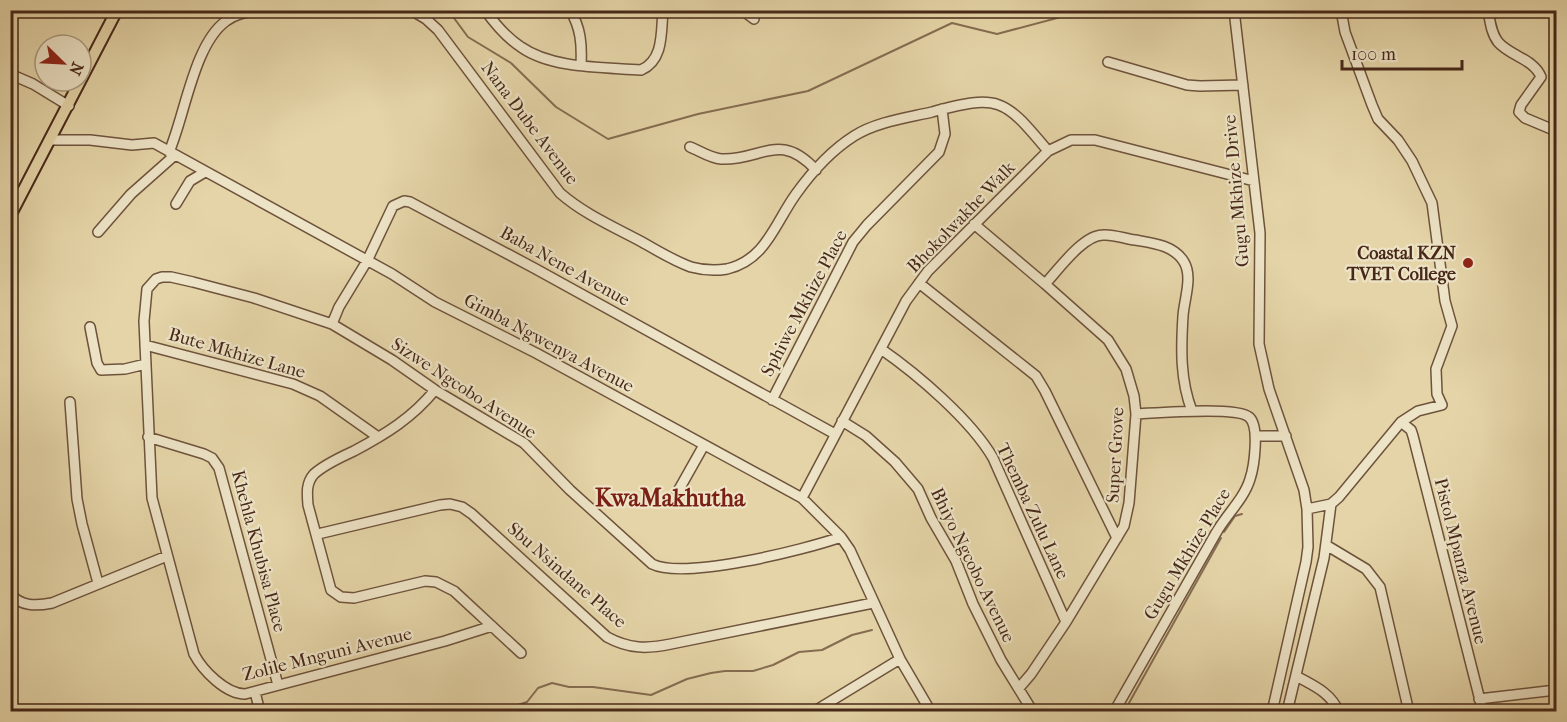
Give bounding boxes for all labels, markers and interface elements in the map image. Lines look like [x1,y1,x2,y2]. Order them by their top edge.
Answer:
north arrow [33,33,93,93]
scale bar [1342,33,1462,71]
text: 100 m [1351,44,1396,65]
street label: Nana Dube Avenue [477,58,583,189]
text: N [65,59,87,79]
street label: Gugu Mkhize Drive [1219,114,1254,268]
street label: Bhokolwakhe Walk [903,157,1020,277]
street label: Baba Nene Avenue [496,222,633,311]
street label: Sphiwe Mkhize Place [757,226,852,380]
place label: Coastal KZN TVET College [1346,243,1456,285]
marker: Coastal KZN TVET College [1461,256,1475,270]
street label: Gimba Ngwenya Avenue [460,290,637,397]
street label: Bute Mkhize Lane [166,324,308,383]
street label: Sizwe Ngcobo Avenue [387,334,540,443]
street label: Super Grove [1102,406,1129,504]
street label: Themba Zulu Lane [992,440,1073,583]
street label: Khehla Khubisa Place [227,468,290,634]
street label: Pistol Mpanza Avenue [1430,476,1491,646]
district label: KwaMakhutha [595,484,746,512]
street label: Bhiyo Ngcobo Avenue [926,484,1019,646]
street label: Gugu Mkhize Place [1140,485,1235,624]
street label: Sbu Nsindane Place [503,518,630,633]
street label: Zolile Mnguni Avenue [240,623,414,686]

